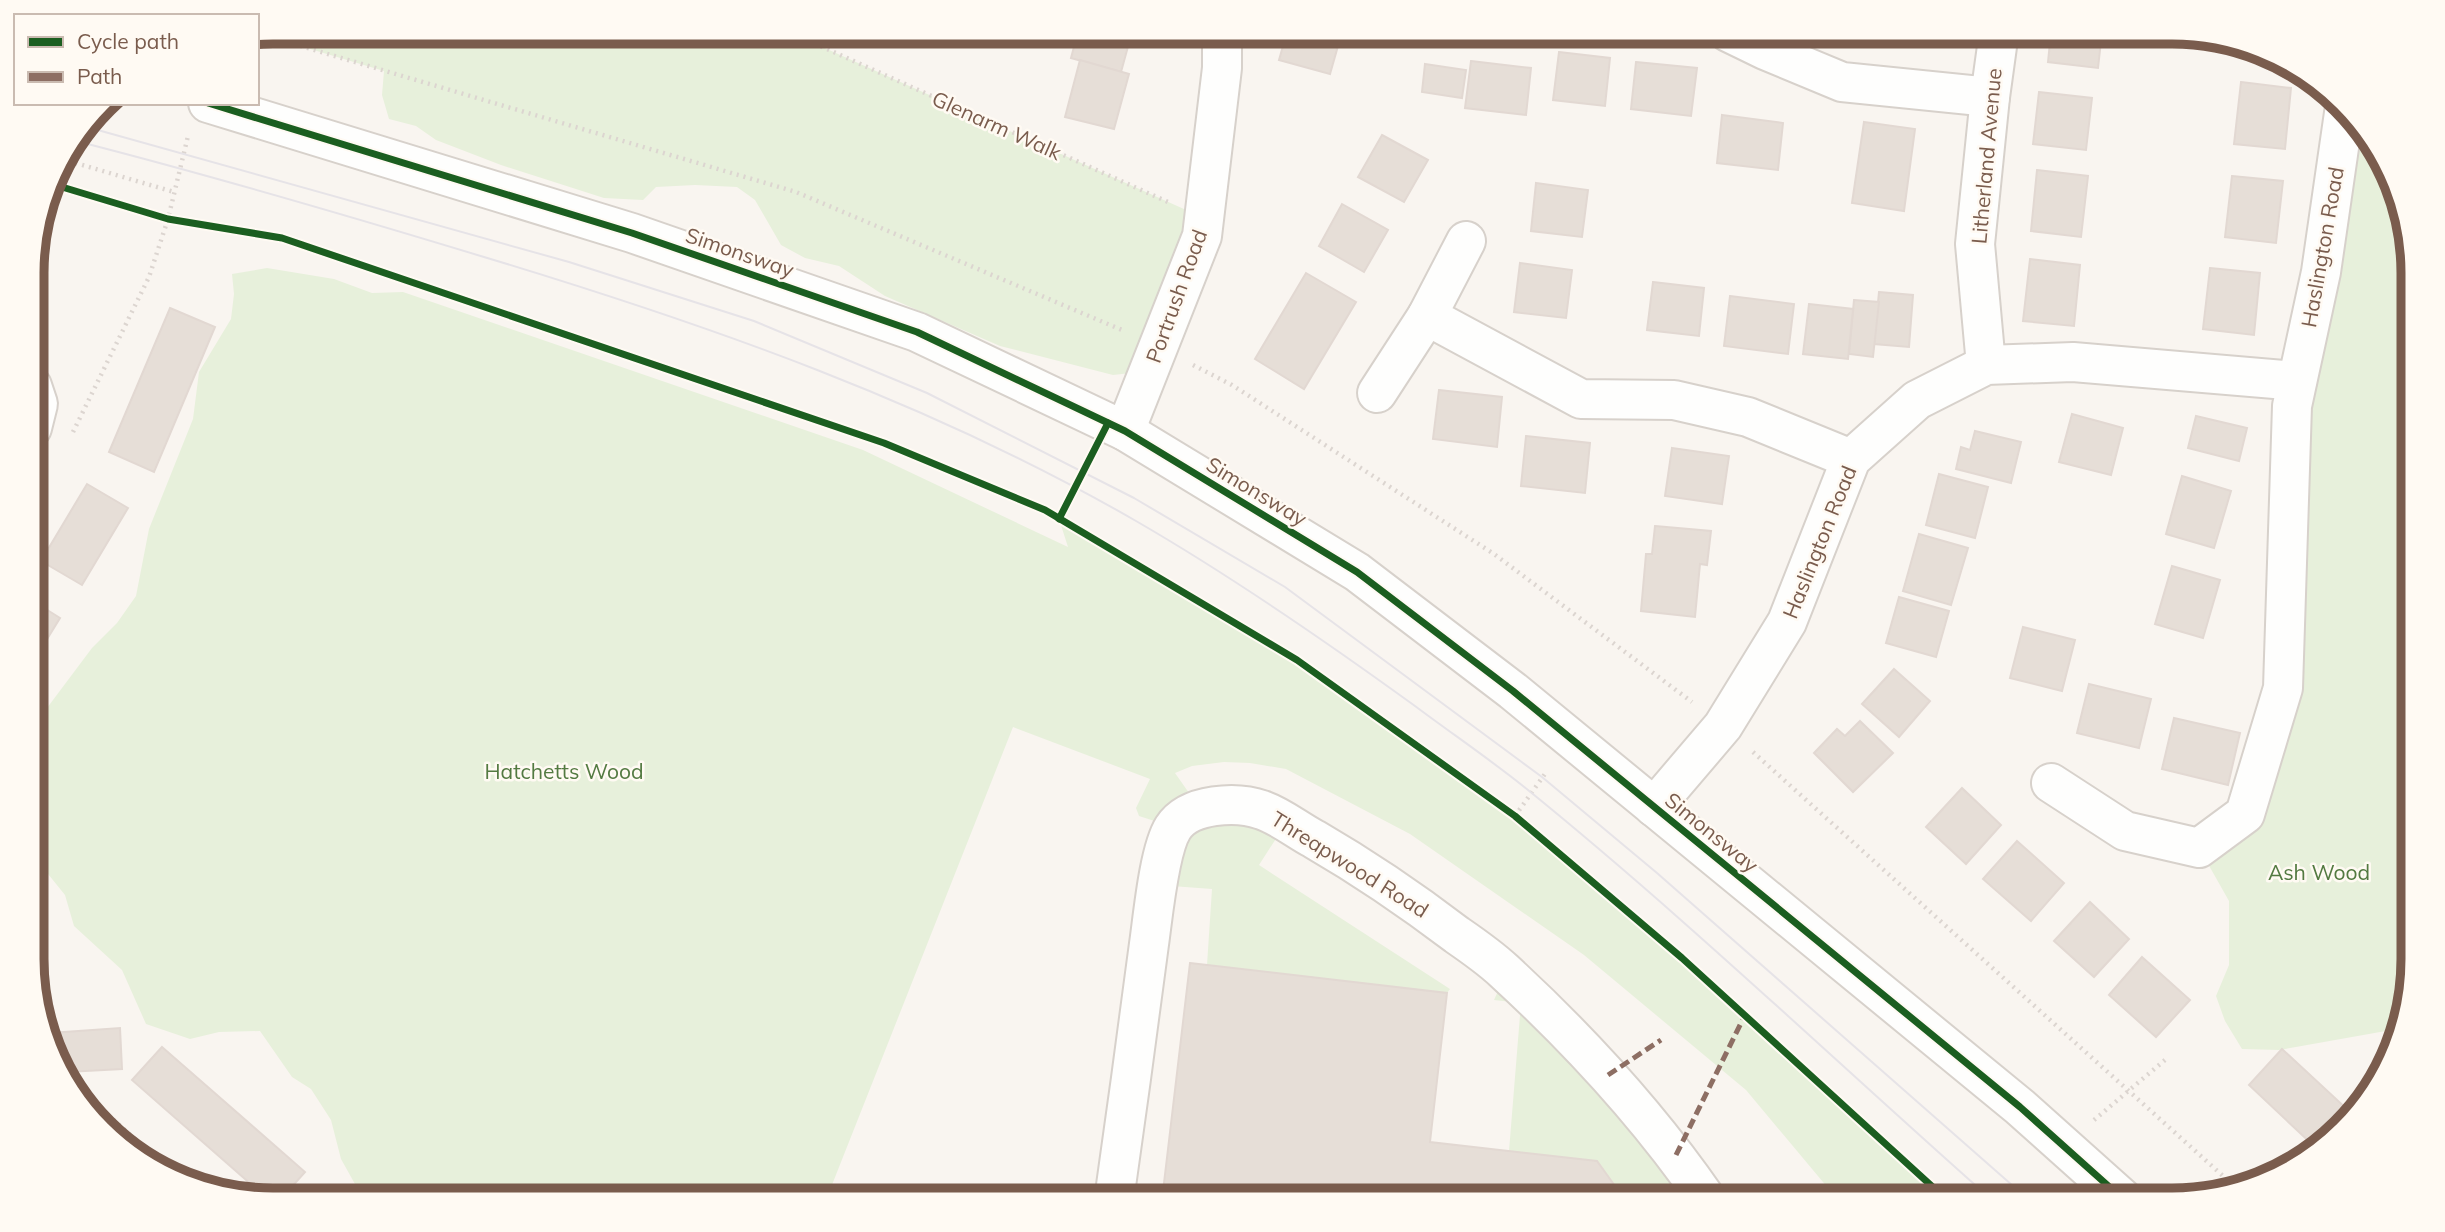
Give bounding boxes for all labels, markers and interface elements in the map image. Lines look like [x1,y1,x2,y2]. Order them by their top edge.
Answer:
legend [14,14,259,105]
text: Cycle path [77,28,179,54]
text: Path [77,63,122,89]
street label: Litherland Avenue [1965,67,2007,245]
street label: Glenarm Walk [928,85,1066,165]
street label: Haslington Road [2295,165,2349,329]
street label: Simonsway [682,221,798,283]
street label: Portrush Road [1140,226,1212,366]
street label: Simonsway [1202,451,1312,531]
street label: Haslington Road [1776,462,1862,622]
park label: Hatchetts Wood [484,758,644,784]
street label: Simonsway [1660,786,1764,878]
street label: Threapwood Road [1267,805,1433,923]
park label: Ash Wood [2268,859,2370,885]

